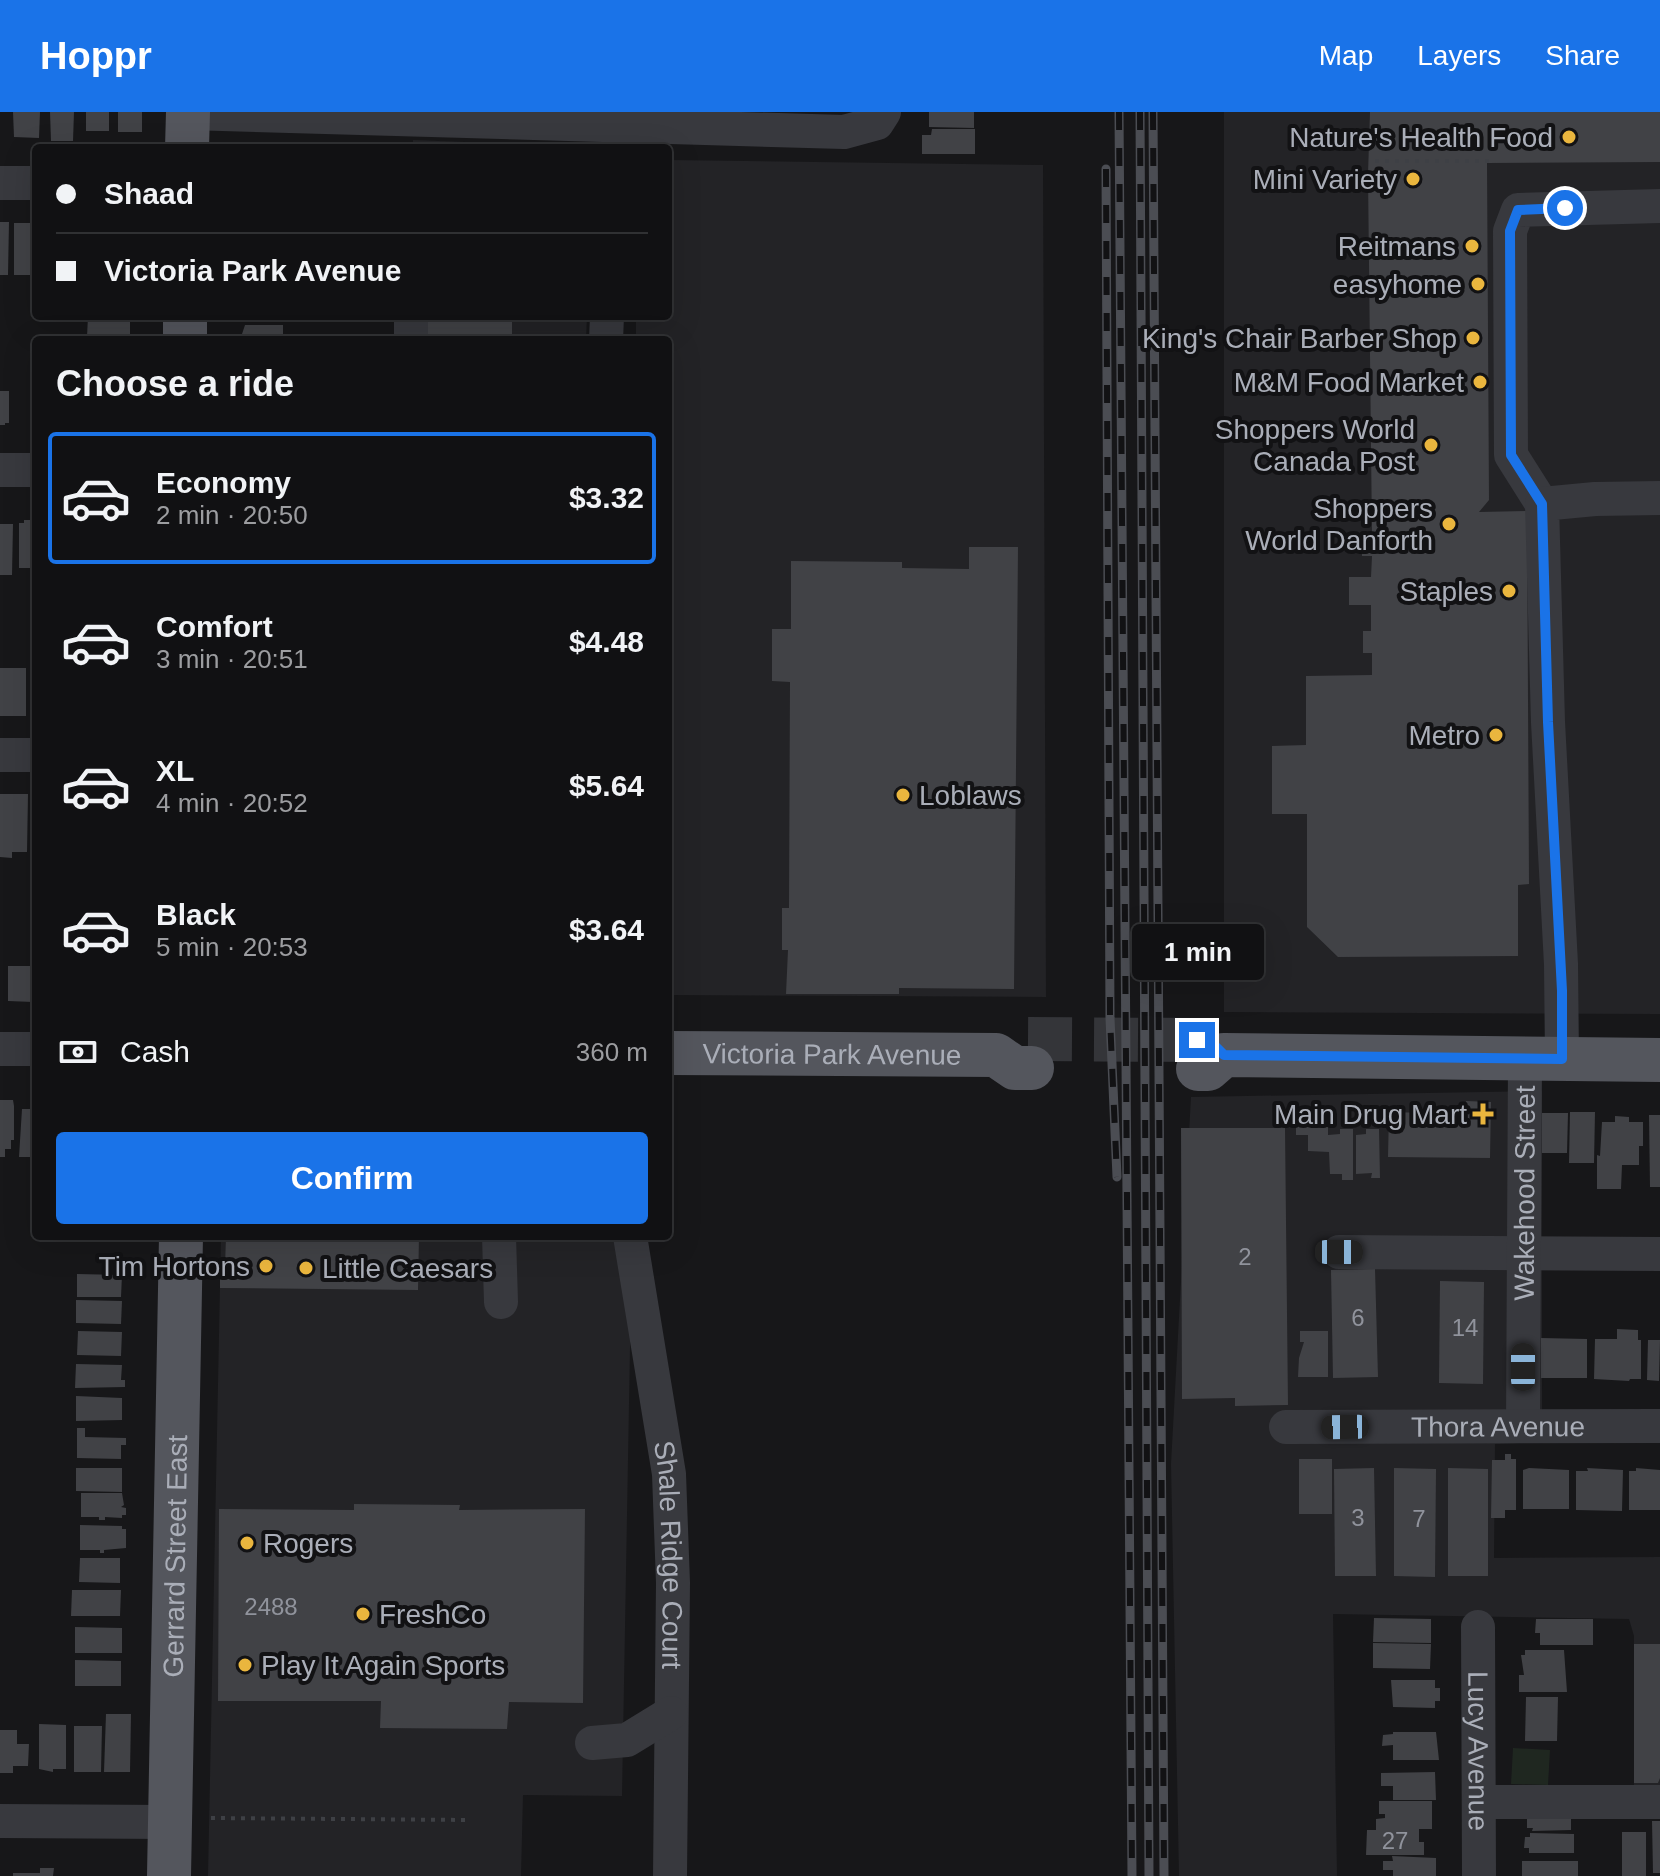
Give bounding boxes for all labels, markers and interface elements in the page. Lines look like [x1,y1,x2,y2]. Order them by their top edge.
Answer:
text: Hoppr [40,35,152,77]
text: Map [1319,40,1373,71]
text: Layers [1417,40,1501,71]
text: Share [1545,40,1620,71]
place label: Nature's Health Food [1289,122,1553,153]
marker: Nature's Health Food [1560,128,1578,146]
place label: Mini Variety [1253,164,1397,195]
marker: Mini Variety [1404,170,1422,188]
text: Shaad [104,177,194,210]
route start [1547,190,1583,226]
place label: Reitmans [1338,231,1456,262]
marker: Reitmans [1463,237,1481,255]
text: Victoria Park Avenue [104,254,401,287]
place label: easyhome [1333,269,1462,300]
marker: easyhome [1469,275,1487,293]
place label: King's Chair Barber Shop [1142,323,1457,354]
marker: King's Chair Barber Shop [1464,329,1482,347]
text: Choose a ride [56,363,294,404]
place label: M&M Food Market [1234,367,1464,398]
marker: M&M Food Market [1471,373,1489,391]
place label: Shoppers World Canada Post [1215,414,1415,477]
marker: Shoppers World Canada Post [1422,436,1440,454]
icon: car [60,462,132,534]
text: Economy [156,466,291,499]
text: $3.32 [569,481,644,514]
place label: Shoppers World Danforth [1245,493,1433,556]
text: 2 min · 20:50 [156,500,308,530]
marker: Shoppers World Danforth [1440,515,1458,533]
place label: Staples [1400,576,1493,607]
marker: Staples [1500,582,1518,600]
icon: car [60,606,132,678]
text: Comfort [156,610,273,643]
text: $4.48 [569,625,644,658]
text: 3 min · 20:51 [156,644,308,674]
place label: Metro [1408,720,1480,751]
marker: Metro [1487,726,1505,744]
icon: car [60,750,132,822]
text: XL [156,754,194,787]
text: $5.64 [569,769,644,802]
place label: Loblaws [919,780,1022,811]
marker: Loblaws [894,786,912,804]
text: 4 min · 20:52 [156,788,308,818]
icon: car [60,894,132,966]
text: Black [156,898,236,931]
text: $3.64 [569,913,644,946]
callout: 1 min [1131,924,1263,980]
text: 5 min · 20:53 [156,932,308,962]
text: 1 min [1164,937,1232,967]
route end [1179,1022,1215,1058]
icon: cash [56,1030,100,1074]
text: Cash [120,1035,190,1068]
text: 360 m [576,1037,648,1067]
street label: Victoria Park Avenue [702,1038,962,1070]
street label: Wakehood Street [1508,1085,1540,1301]
place label: Main Drug Mart [1274,1099,1467,1130]
marker: Main Drug Mart [1474,1105,1492,1123]
button: Confirm [56,1132,648,1224]
car [1315,1240,1363,1264]
house number: 2 [1238,1243,1252,1270]
place label: Tim Hortons [99,1251,250,1282]
place label: Little Caesars [322,1253,493,1284]
marker: Tim Hortons [257,1257,275,1275]
marker: Little Caesars [297,1259,315,1277]
house number: 6 [1351,1304,1365,1331]
house number: 14 [1452,1314,1478,1341]
car [1511,1343,1535,1391]
street label: Thora Avenue [1411,1411,1585,1442]
car [1321,1415,1369,1439]
street label: Gerrard Street East [157,1434,193,1678]
street label: Shale Ridge Court [648,1438,689,1670]
house number: 3 [1351,1504,1365,1531]
house number: 7 [1412,1505,1426,1532]
place label: Rogers [263,1528,353,1559]
marker: Rogers [238,1534,256,1552]
house number: 2488 [244,1593,298,1620]
place label: FreshCo [379,1599,486,1630]
marker: FreshCo [354,1605,372,1623]
place label: Play It Again Sports [261,1650,505,1681]
marker: Play It Again Sports [236,1656,254,1674]
street label: Lucy Avenue [1463,1671,1494,1831]
house number: 27 [1382,1827,1408,1854]

